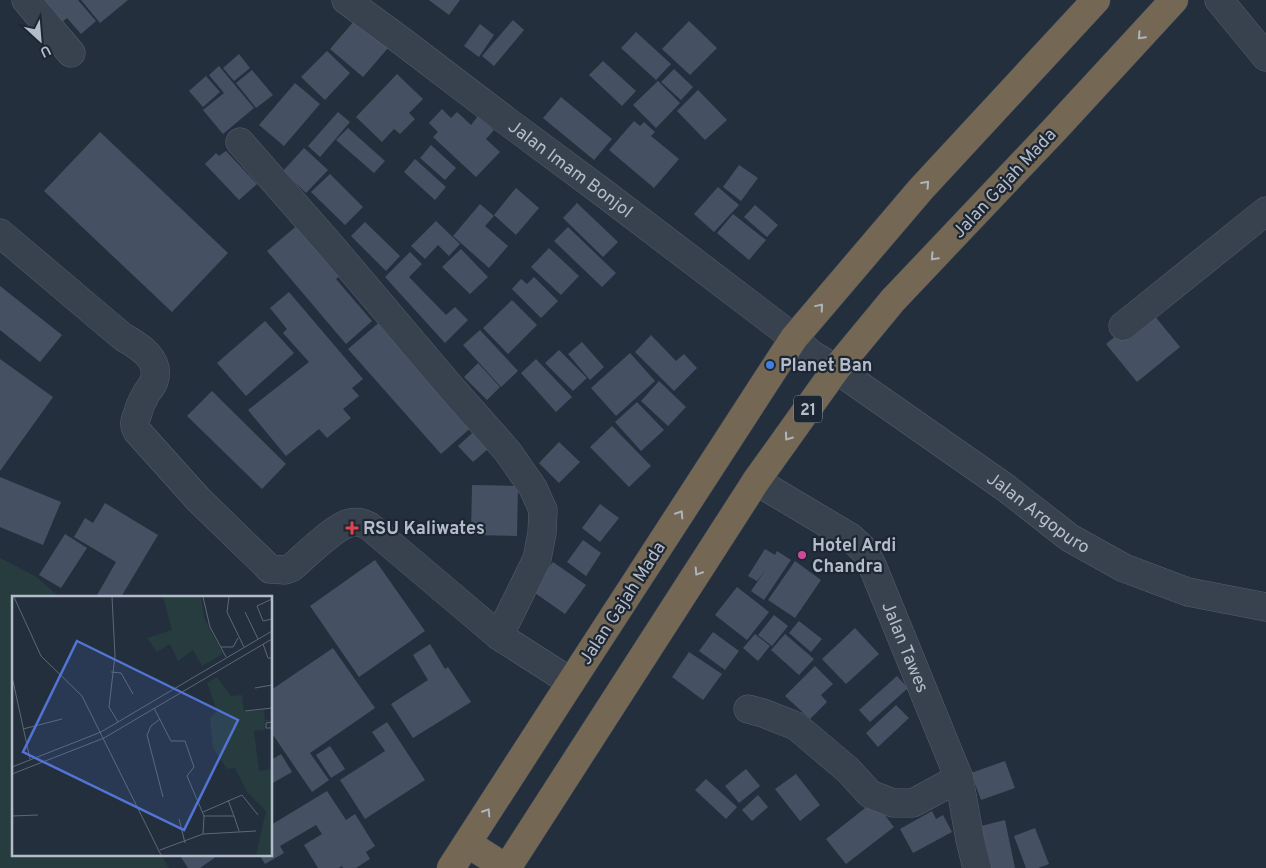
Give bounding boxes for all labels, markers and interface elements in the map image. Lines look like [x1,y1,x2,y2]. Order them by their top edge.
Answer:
north arrow [15,15,65,65]
one-way arrow [1138,30,1147,39]
text: U [37,41,53,60]
street label: Jalan Imam Bonjol [503,116,637,224]
street label: Jalan Gajah Mada [948,124,1062,244]
one-way arrow [920,181,929,190]
one-way arrow [931,251,940,260]
one-way arrow [814,304,823,313]
place label: Planet Ban [780,355,872,378]
marker: Planet Ban [764,359,776,371]
road number: 21 [794,396,822,422]
one-way arrow [785,431,794,441]
street label: Jalan Argopuro [981,468,1093,560]
one-way arrow [673,510,683,519]
place label: RSU Kaliwates [363,518,485,541]
marker: RSU Kaliwates [345,521,359,535]
place label: Hotel Ardi Chandra [812,535,896,579]
street label: Jalan Gajah Mada [575,538,672,670]
marker: Hotel Ardi Chandra [796,549,808,561]
one-way arrow [694,566,704,575]
inset map [12,596,272,856]
street label: Jalan Tawes [875,598,933,697]
one-way arrow [481,809,490,818]

